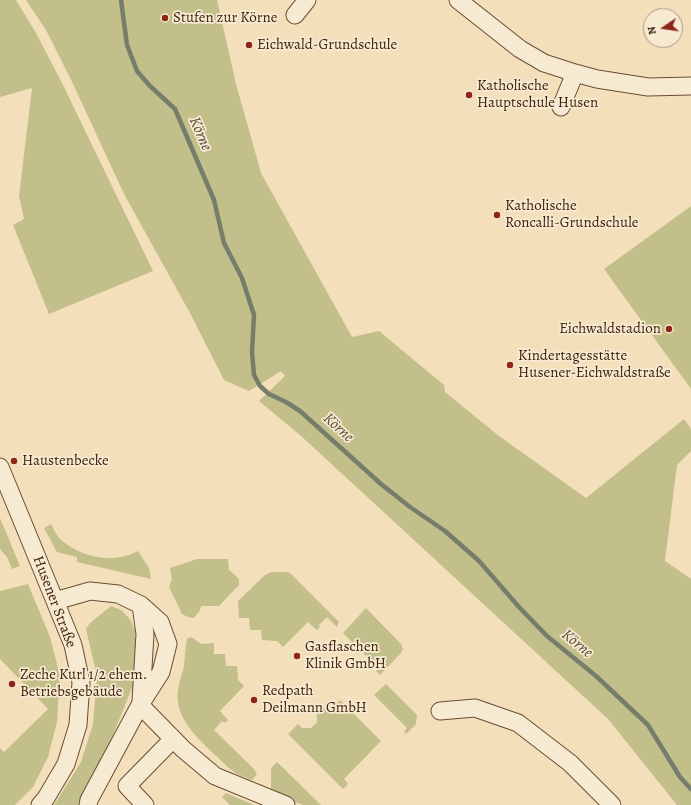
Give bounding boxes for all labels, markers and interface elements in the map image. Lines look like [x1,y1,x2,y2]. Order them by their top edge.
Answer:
north arrow [643,8,683,48]
place label: Stufen zur Körne [173,9,277,27]
marker: Stufen zur Körne [160,13,170,23]
text: N [644,25,660,36]
place label: Eichwald-Grundschule [257,36,397,54]
marker: Eichwald-Grundschule [244,40,254,50]
place label: Katholische Hauptschule Husen [477,77,598,112]
marker: Katholische Hauptschule Husen [464,90,474,100]
water label: Körne [184,114,216,154]
place label: Katholische Roncalli-Grundschule [505,197,639,232]
marker: Katholische Roncalli-Grundschule [492,210,502,220]
place label: Eichwaldstadion [559,320,661,338]
marker: Eichwaldstadion [664,324,674,334]
place label: Kindertagesstätte Husener-Eichwaldstraße [518,347,671,382]
marker: Kindertagesstätte Husener-Eichwaldstraße [505,360,515,370]
water label: Körne [319,409,357,447]
place label: Haustenbecke [22,452,109,470]
marker: Haustenbecke [9,456,19,466]
street label: Husener Straße [28,554,80,650]
water label: Körne [557,626,597,662]
place label: Gasflaschen Klinik GmbH [305,638,386,673]
marker: Gasflaschen Klinik GmbH [292,651,302,661]
place label: Zeche Kurl 1/2 ehem. Betriebsgebäude [20,666,147,701]
marker: Zeche Kurl 1/2 ehem. Betriebsgebäude [7,679,17,689]
place label: Redpath Deilmann GmbH [262,682,367,717]
marker: Redpath Deilmann GmbH [249,695,259,705]

